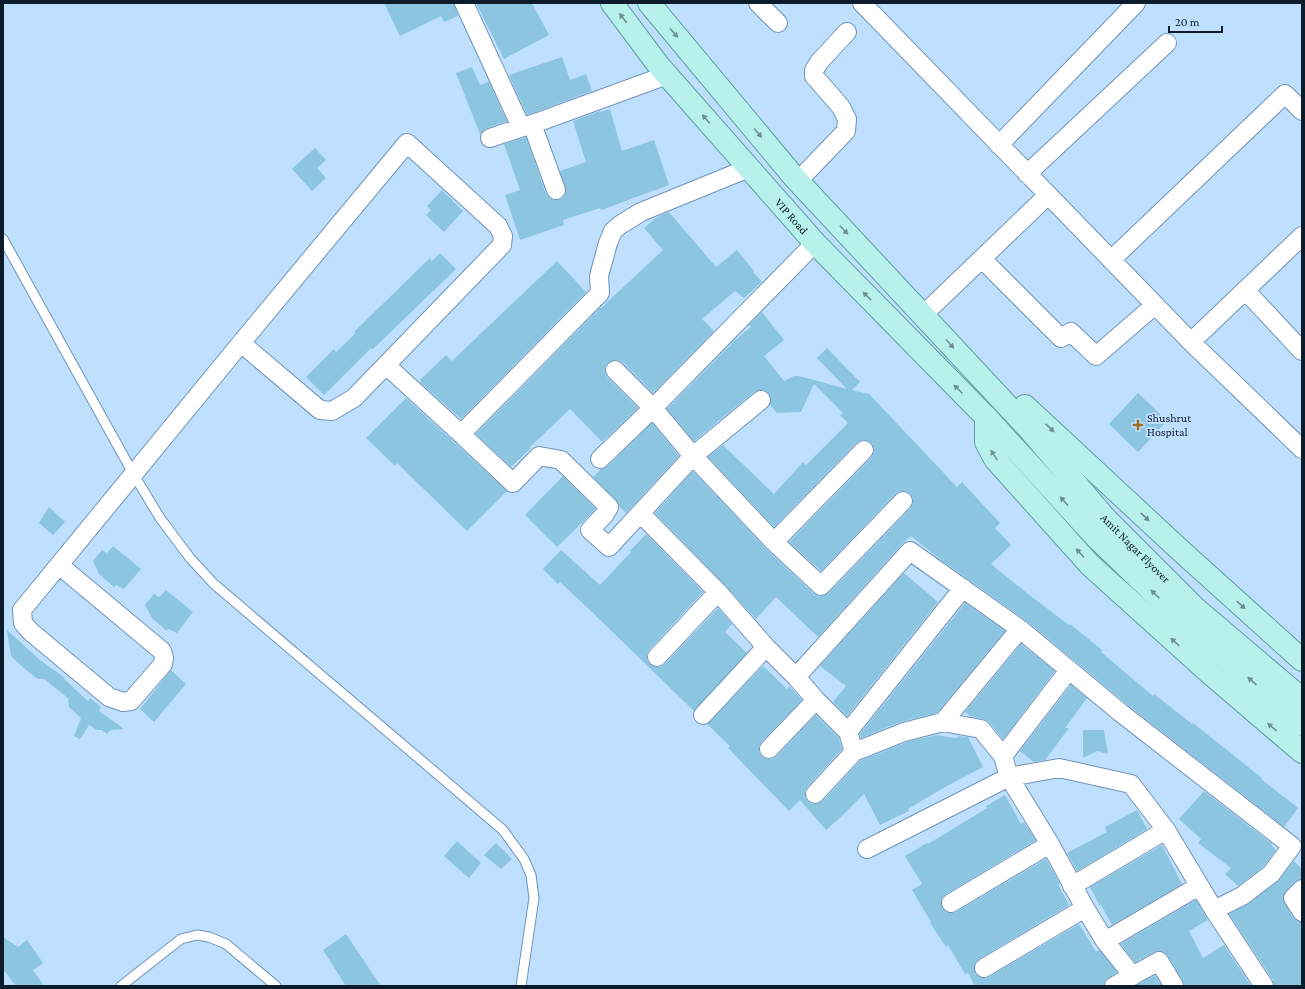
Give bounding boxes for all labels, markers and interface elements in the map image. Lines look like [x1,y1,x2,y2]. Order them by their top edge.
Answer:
scale bar [1169,8,1222,34]
one-way arrow [619,13,627,24]
text: 20 m [1175,15,1200,29]
one-way arrow [670,28,679,38]
one-way arrow [701,114,710,124]
one-way arrow [753,127,762,138]
street label: VIP Road [772,196,811,238]
one-way arrow [839,225,849,235]
one-way arrow [862,291,872,301]
one-way arrow [945,338,954,349]
one-way arrow [954,384,963,394]
place label: Shushrut Hospital [1147,411,1192,439]
marker: Shushrut Hospital [1132,419,1144,431]
one-way arrow [1045,424,1055,433]
one-way arrow [990,450,997,461]
one-way arrow [1059,496,1068,507]
street label: Amit Nagar Flyover [1098,511,1174,587]
one-way arrow [1140,512,1150,522]
one-way arrow [1075,548,1084,558]
one-way arrow [1150,589,1160,599]
one-way arrow [1236,600,1246,609]
one-way arrow [1169,637,1180,646]
one-way arrow [1246,676,1257,685]
one-way arrow [1267,723,1278,732]

